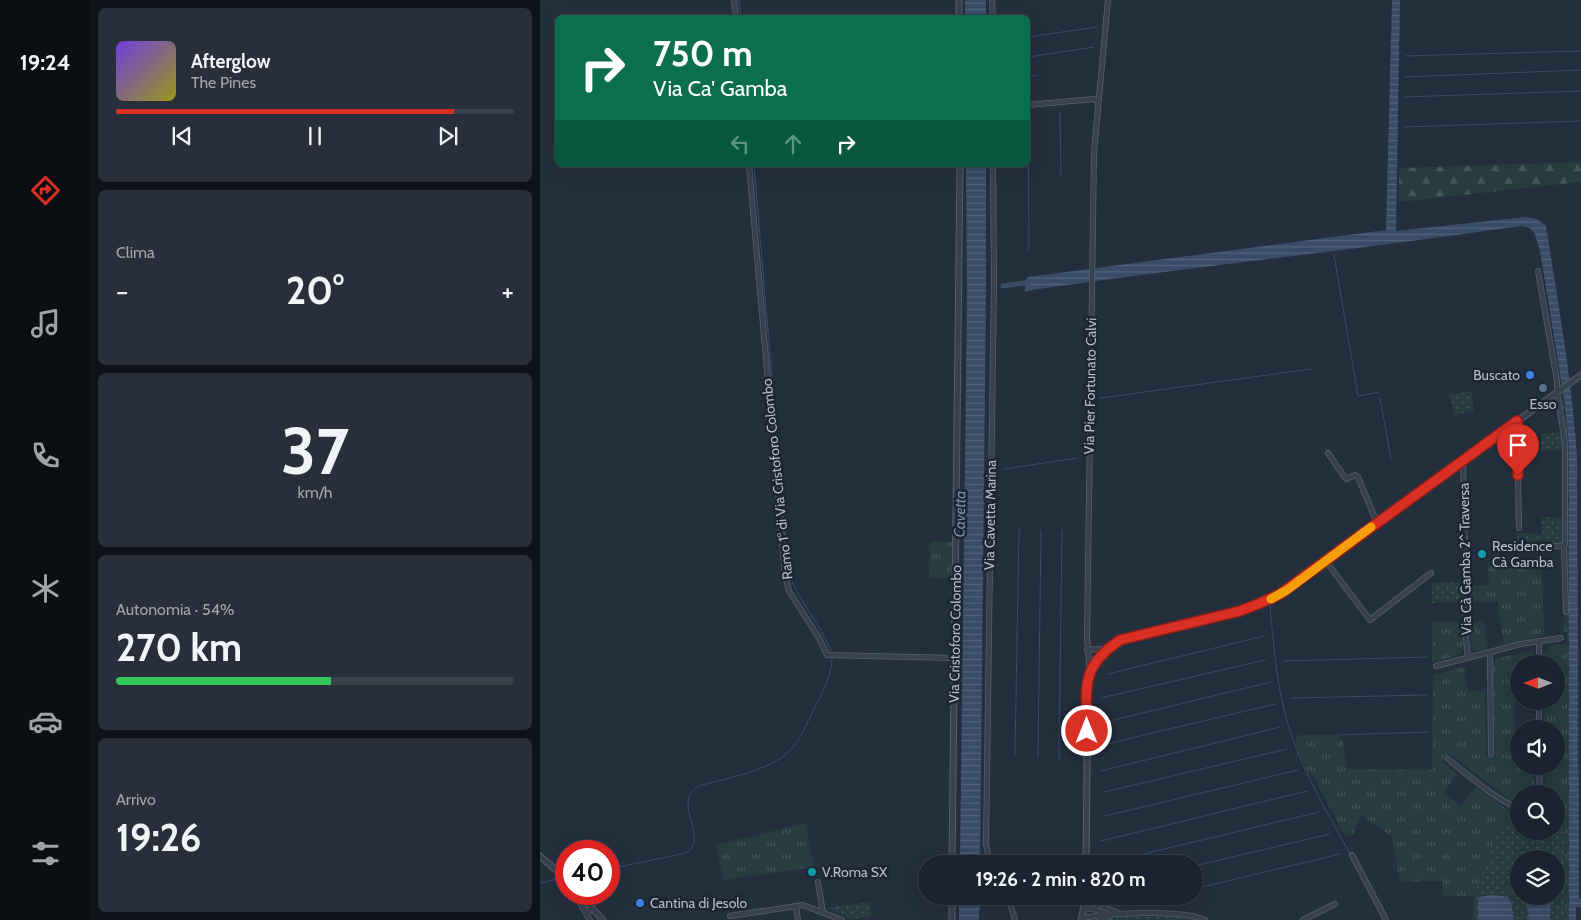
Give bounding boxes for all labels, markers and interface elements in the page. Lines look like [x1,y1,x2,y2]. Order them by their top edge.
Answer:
text: 750 m [653,32,753,75]
icon: right [570,35,635,100]
text: 19:24 [20,49,70,76]
text: Afterglow [191,50,271,73]
text: The Pines [191,73,256,92]
text: Via Ca' Gamba [653,75,787,102]
icon: previous [168,122,196,150]
icon: pause [301,122,329,150]
icon: next [434,122,462,150]
icon: left [726,130,754,158]
icon: ahead [779,130,807,158]
icon: right [832,130,860,158]
icon: directions [28,173,63,208]
text: Clima [116,243,155,262]
text: 20° [286,267,344,314]
text: − [116,274,128,308]
text: + [502,274,514,308]
icon: music [28,306,63,341]
street label: Via Pier Fortunato Calvi [1080,317,1100,455]
place label: Buscato [1473,366,1520,384]
marker: Buscato [1524,369,1536,381]
street label: Ramo 1° di Via Cristoforo Colombo [757,377,797,580]
marker: Esso [1537,382,1549,394]
place label: Esso [1530,395,1557,413]
text: 37 [281,411,349,490]
pin [1497,424,1539,475]
icon: arrive [1504,431,1532,459]
icon: phone [28,438,63,473]
street label: Via Cavetta Marina [980,459,1000,570]
text: km/h [297,483,333,502]
street label: Via Cà Gamba 2^ Traversa [1455,483,1475,635]
water label: Cavetta [951,490,969,538]
place label: Residence Cà Gamba [1492,537,1554,571]
marker: Residence Cà Gamba [1476,548,1488,560]
street label: Via Cristoforo Colombo [945,565,965,703]
icon: climate [28,571,63,606]
text: Autonomia · 54% [116,600,234,619]
text: 270 km [116,624,242,671]
north arrow [1510,655,1565,710]
map controls [1510,655,1565,905]
icon: car [28,704,63,739]
position arrow [1060,704,1112,756]
button: sound [1510,720,1565,775]
button: search [1510,785,1565,840]
text: Arrivo [116,790,156,809]
text: 19:26 [116,814,201,861]
icon: filters [28,836,63,871]
speed limit sign: 40 [555,840,620,905]
button: layers [1510,850,1565,905]
place label: V.Roma SX [822,863,888,881]
marker: V.Roma SX [806,866,818,878]
text: 19:26 · 2 min · 820 m [975,868,1146,891]
place label: Cantina di Jesolo [650,894,748,912]
marker: Cantina di Jesolo [634,897,646,909]

